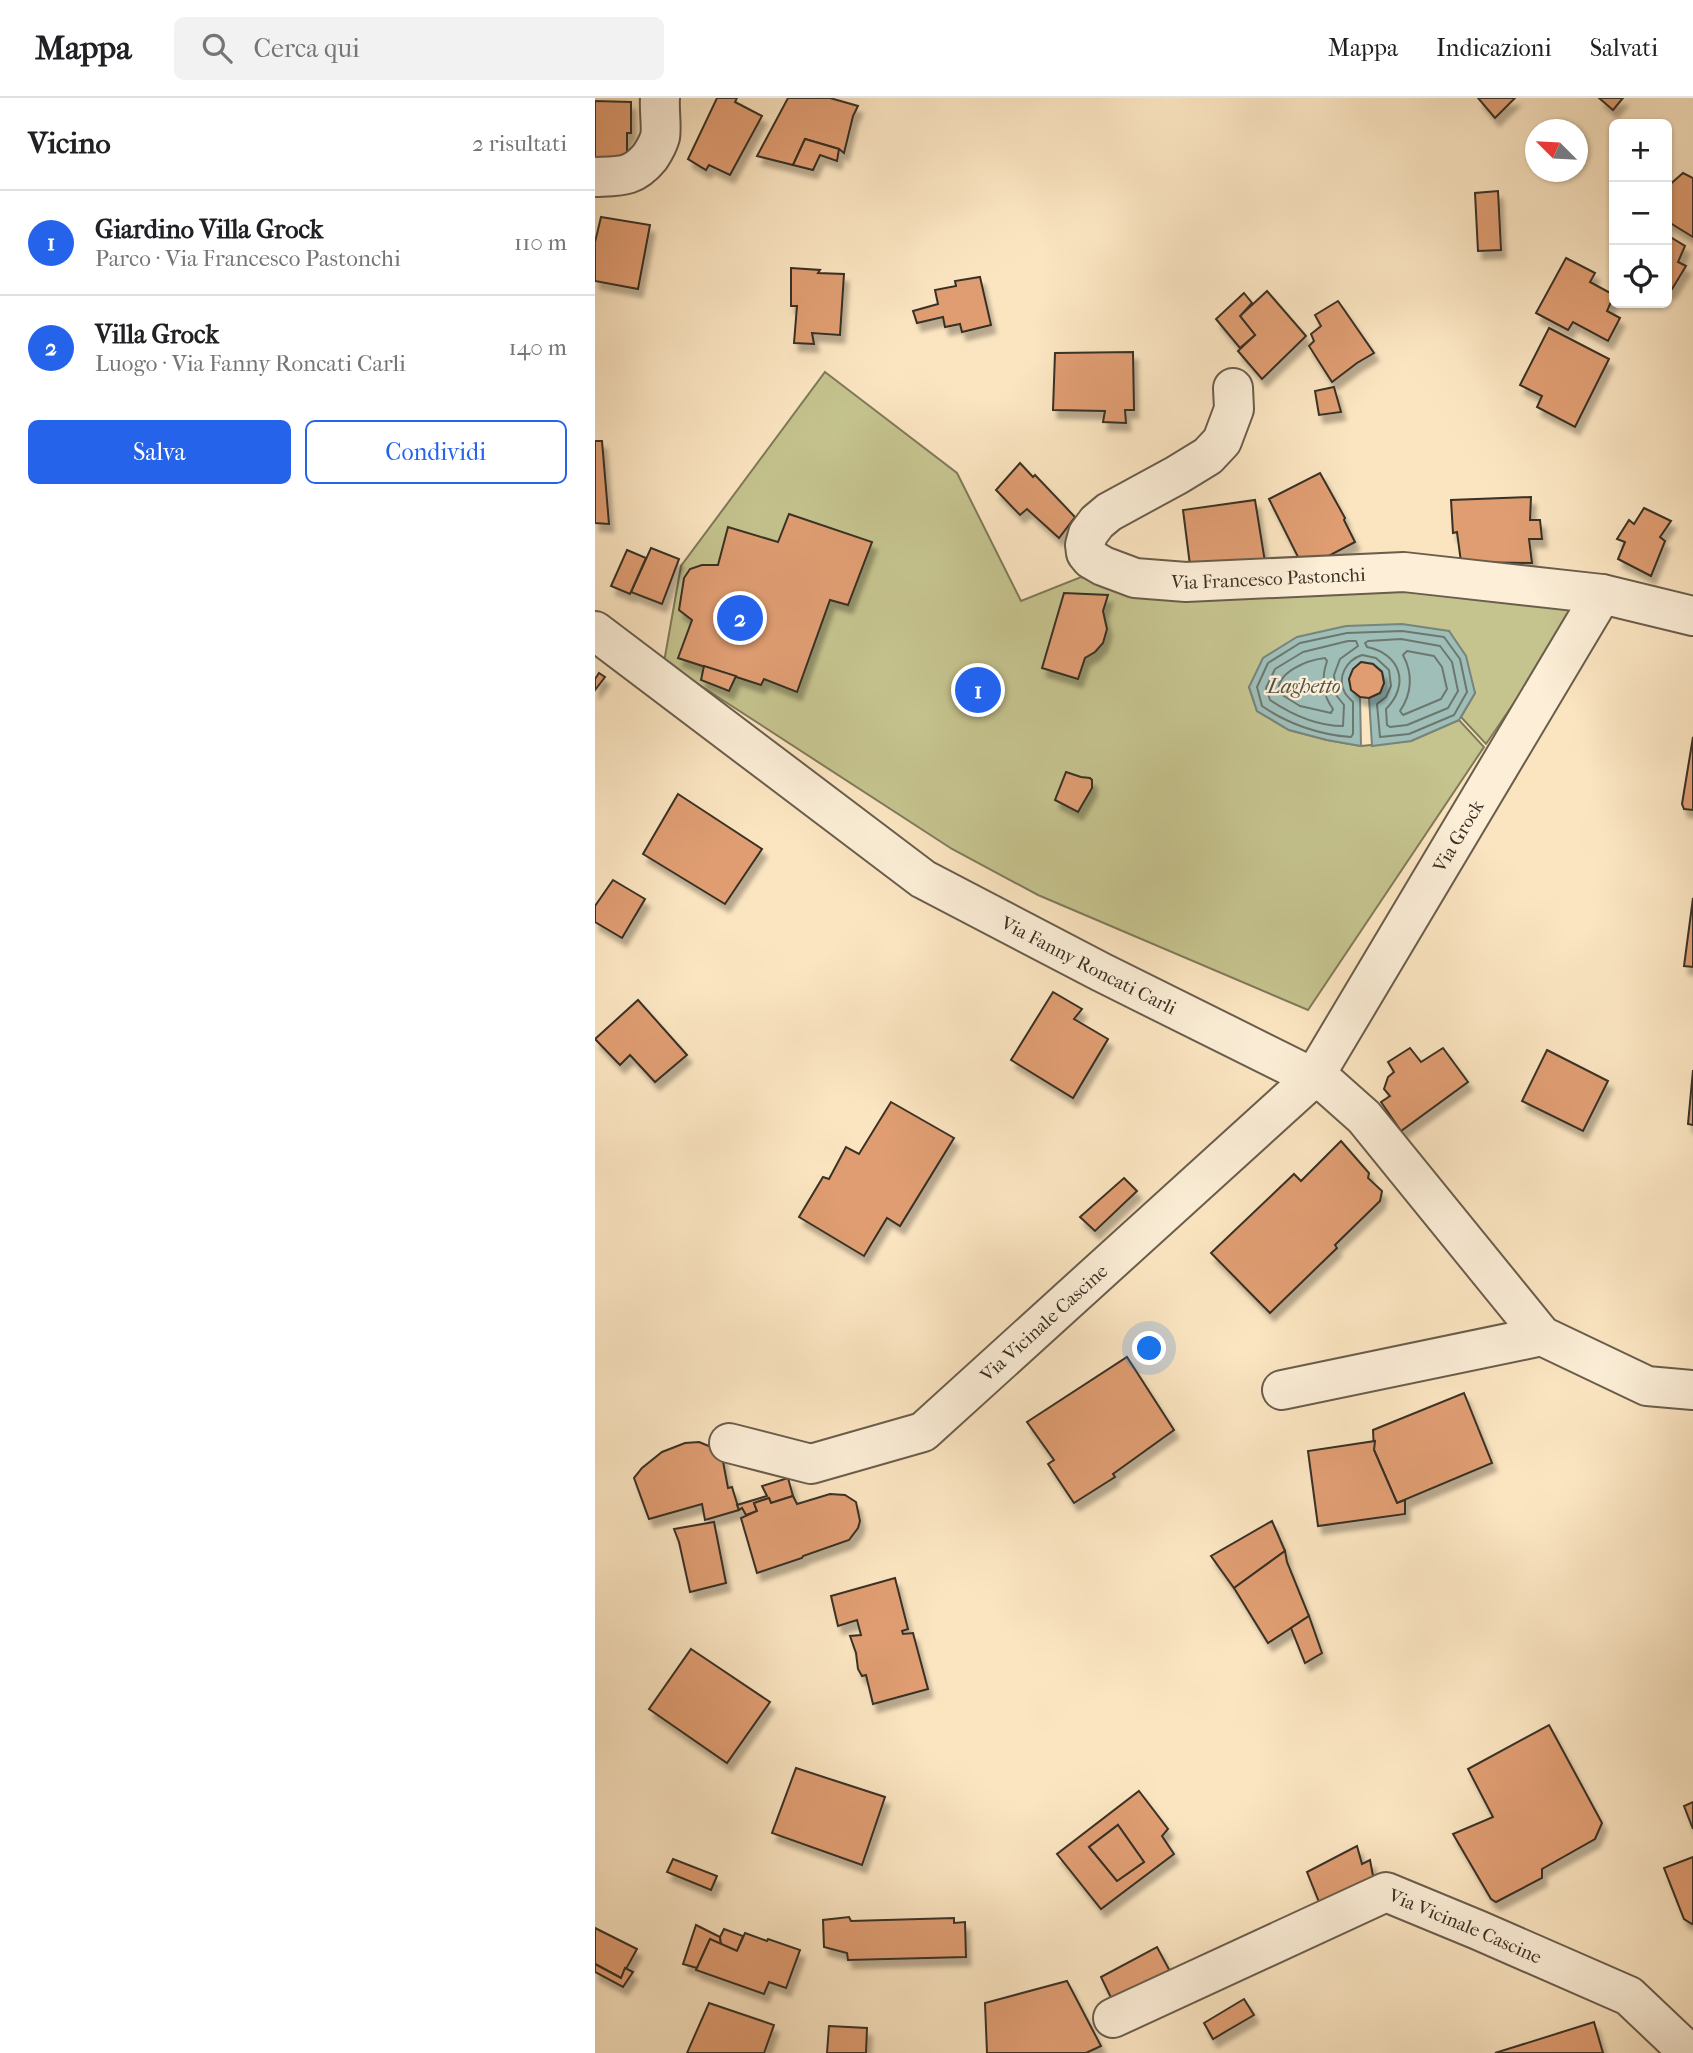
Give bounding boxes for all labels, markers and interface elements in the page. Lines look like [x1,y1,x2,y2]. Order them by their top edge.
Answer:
search box [174,17,664,80]
text: Mappa [35,29,132,68]
icon: search [198,29,236,67]
text: Cerca qui [254,33,360,64]
text: Mappa [1328,34,1398,62]
text: Indicazioni [1436,34,1552,62]
text: Salvati [1590,34,1658,62]
north arrow [1525,119,1588,182]
map controls [1609,119,1672,308]
button: + [1609,119,1672,182]
text: Vicino [28,126,111,161]
text: 2 risultati [472,130,567,157]
button: − [1609,182,1672,245]
text: Giardino Villa Grock [95,214,323,245]
text: 1 [47,229,55,256]
text: 110 m [514,229,567,256]
text: Parco · Via Francesco Pastonchi [95,245,401,272]
button: locate [1609,245,1672,308]
text: Villa Grock [95,319,219,350]
text: 2 [45,334,57,361]
text: 140 m [508,334,567,361]
text: Luogo · Via Fanny Roncati Carli [95,350,406,377]
button: Salva [28,420,291,484]
button: Condividi [305,420,567,484]
street label: Via Francesco Pastonchi [1169,564,1366,594]
pin: 2 [717,592,763,644]
pin: 1 [955,664,1001,716]
water label: Laghetto [1265,674,1341,698]
street label: Via Grock [1428,796,1489,877]
street label: Via Fanny Roncati Carli [996,911,1180,1020]
street label: Via Vicinale Cascine [975,1260,1112,1387]
your location [1132,1331,1166,1365]
street label: Via Vicinale Cascine [1384,1884,1545,1969]

